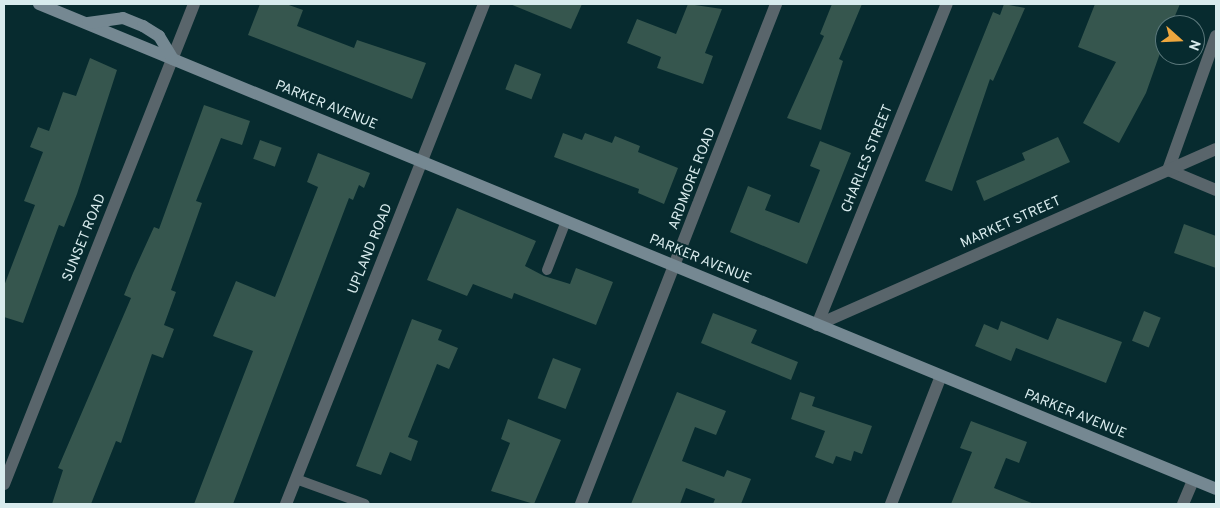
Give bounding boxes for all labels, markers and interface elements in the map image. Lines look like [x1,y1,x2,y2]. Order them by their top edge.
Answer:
north arrow [1155,15,1205,65]
text: N [1184,37,1203,53]
street label: PARKER AVENUE [272,78,380,134]
street label: CHARLES STREET [839,102,897,216]
street label: ARDMORE ROAD [666,126,720,232]
street label: SUNSET ROAD [60,191,110,285]
street label: MARKET STREET [958,193,1064,253]
street label: UPLAND ROAD [345,201,397,297]
street label: PARKER AVENUE [646,232,754,288]
street label: PARKER AVENUE [1021,387,1129,443]

